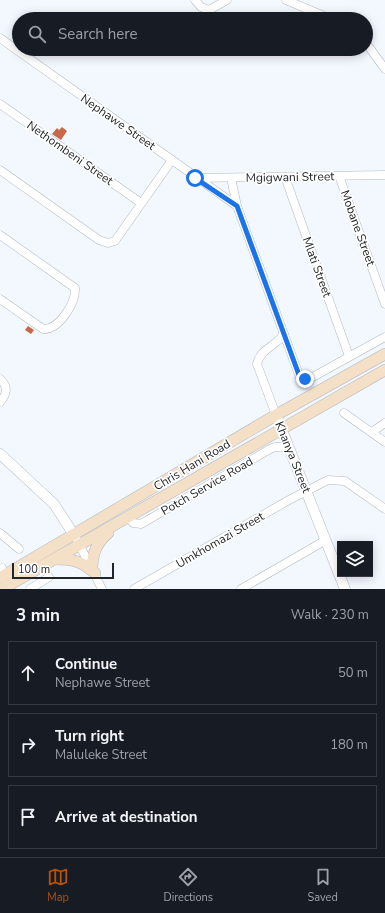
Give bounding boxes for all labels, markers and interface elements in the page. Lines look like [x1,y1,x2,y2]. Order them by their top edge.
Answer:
search box [12,12,373,56]
icon: search [26,23,48,45]
text: Search here [58,24,138,44]
street label: Nephawe Street [78,90,159,154]
street label: Nethombeni Street [24,117,117,189]
street label: Mgigwani Street [245,168,335,186]
route start [186,169,204,187]
street label: Mobane Street [337,188,379,269]
street label: Mlati Street [299,235,336,300]
route end [296,370,314,388]
street label: Khanya Street [271,419,315,496]
street label: Chris Hani Road [151,436,233,494]
street label: Potch Service Road [158,453,256,519]
street label: Umkhomazi Street [173,508,268,572]
map controls [337,541,373,577]
button: layers [337,541,373,577]
scale bar [12,561,114,580]
text: 100 m [18,562,50,577]
text: 3 min [16,604,60,627]
text: Walk · 230 m [291,606,369,624]
text: Continue [55,654,117,674]
icon: ahead [17,662,39,684]
text: 50 m [338,664,368,682]
text: Nephawe Street [55,674,150,692]
text: Turn right [55,726,124,746]
icon: right [17,734,39,756]
text: 180 m [330,736,368,754]
text: Maluleke Street [55,746,147,764]
icon: arrive [17,806,39,828]
text: Arrive at destination [55,807,198,827]
tab: Map [47,866,69,905]
tab: Directions [163,866,213,905]
tab: Saved [307,866,338,905]

